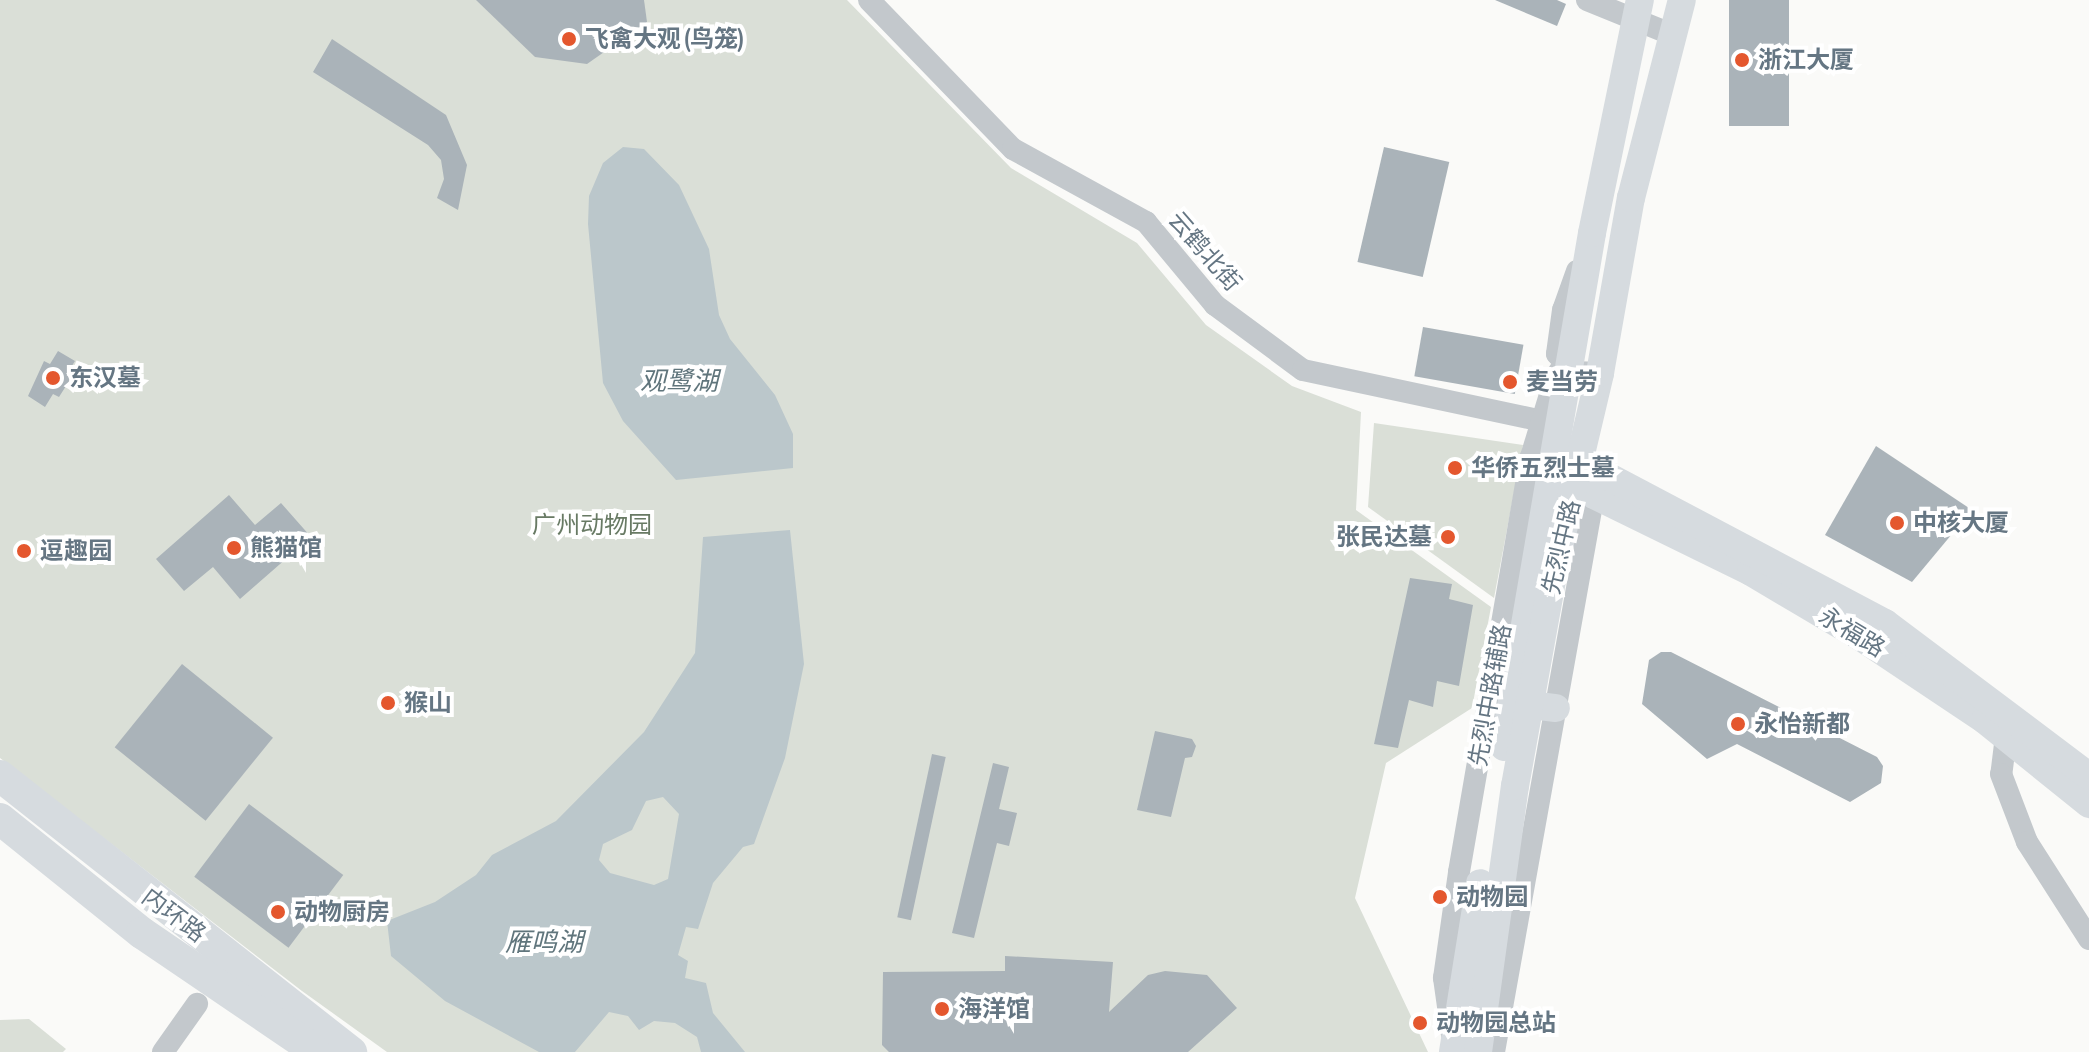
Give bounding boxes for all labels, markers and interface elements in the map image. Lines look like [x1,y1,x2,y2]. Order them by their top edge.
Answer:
place label: 飞禽大观 (鸟笼) [585,25,744,53]
marker: 飞禽大观 (鸟笼) [560,30,578,48]
place label: 浙江大厦 [1758,46,1854,74]
marker: 浙江大厦 [1733,51,1751,69]
street label: 云鹤北街 [1163,205,1247,297]
place label: 东汉墓 [69,364,141,392]
water label: 观鹭湖 [640,366,718,398]
place label: 麦当劳 [1526,368,1598,396]
marker: 东汉墓 [44,369,62,387]
marker: 麦当劳 [1501,373,1519,391]
place label: 华侨五烈士墓 [1471,454,1615,482]
marker: 华侨五烈士墓 [1446,459,1464,477]
street label: 先烈中路 [1536,497,1586,597]
place label: 中核大厦 [1913,509,2009,537]
park label: 广州动物园 [532,511,652,539]
marker: 中核大厦 [1888,514,1906,532]
place label: 张民达墓 [1336,523,1432,551]
marker: 张民达墓 [1439,528,1457,546]
place label: 熊猫馆 [250,534,322,562]
place label: 逗趣园 [40,537,112,565]
marker: 熊猫馆 [225,539,243,557]
marker: 逗趣园 [15,542,33,560]
street label: 永福路 [1814,601,1890,663]
street label: 先烈中路辅路 [1463,622,1517,768]
place label: 猴山 [404,689,452,717]
marker: 猴山 [379,694,397,712]
place label: 永怡新都 [1754,710,1850,738]
marker: 永怡新都 [1729,715,1747,733]
street label: 内环路 [137,882,211,948]
place label: 动物园 [1456,883,1528,911]
marker: 动物园 [1431,888,1449,906]
place label: 动物厨房 [294,898,390,926]
marker: 动物厨房 [269,903,287,921]
water label: 雁鸣湖 [505,927,583,959]
place label: 海洋馆 [958,995,1030,1023]
marker: 海洋馆 [933,1000,951,1018]
place label: 动物园总站 [1436,1009,1556,1037]
marker: 动物园总站 [1411,1014,1429,1032]

